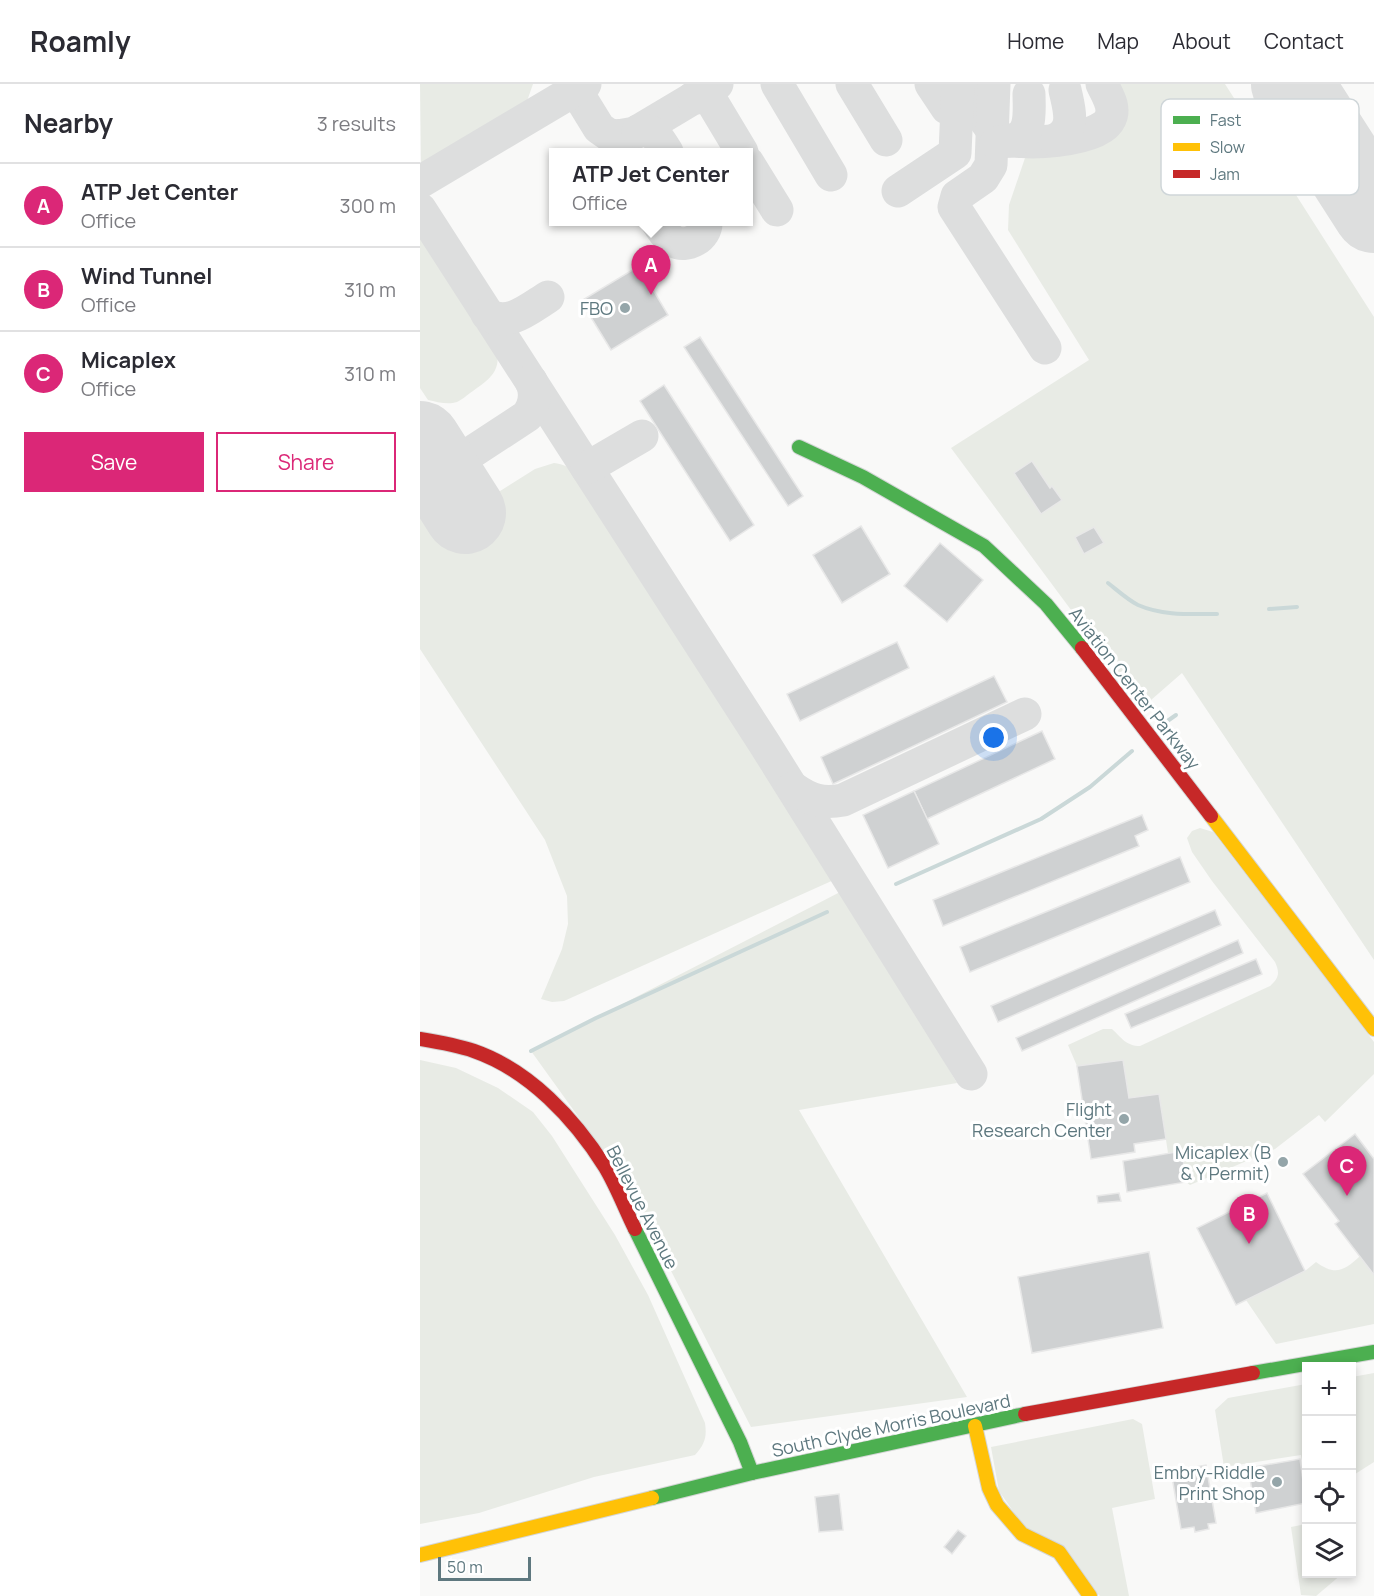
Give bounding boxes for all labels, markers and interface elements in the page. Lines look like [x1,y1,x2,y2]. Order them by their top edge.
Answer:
text: Roamly [30,22,131,60]
text: Home [1007,27,1064,55]
text: Map [1097,27,1139,55]
text: About [1172,27,1231,55]
text: Contact [1264,27,1344,55]
legend [1161,99,1359,195]
text: Nearby [24,105,113,141]
text: Fast [1210,109,1241,131]
text: 3 results [317,110,396,137]
text: Slow [1210,136,1245,158]
popup [549,148,753,226]
text: ATP Jet Center [572,159,730,189]
text: Jam [1210,163,1240,185]
text: ATP Jet Center [81,177,238,207]
text: Office [572,189,628,216]
text: A [37,192,50,219]
text: 300 m [340,192,396,219]
text: Office [81,207,136,234]
pin: A [632,246,670,295]
text: Wind Tunnel [81,261,213,291]
text: B [37,276,50,303]
text: 310 m [344,276,396,303]
text: Office [81,291,136,318]
place label: FBO [580,296,613,320]
marker: FBO [618,301,632,315]
text: Micaplex [81,345,176,375]
text: C [36,360,51,387]
text: 310 m [344,360,396,387]
text: Office [81,375,136,402]
button: Save [24,432,204,492]
button: Share [216,432,396,492]
street label: Aviation Center Parkway [1064,602,1206,774]
your location [979,723,1008,752]
place label: Flight Research Center [972,1097,1113,1142]
marker: Flight Research Center [1117,1112,1131,1126]
place label: Micaplex (B & Y Permit) [1175,1140,1271,1185]
street label: Bellevue Avenue [602,1141,684,1273]
pin: C [1328,1146,1366,1196]
marker: Micaplex (B & Y Permit) [1276,1155,1290,1169]
pin: B [1230,1194,1268,1244]
map controls [1302,1362,1356,1578]
button: + [1302,1362,1356,1416]
street label: South Clyde Morris Boulevard [770,1388,1012,1462]
button: − [1302,1416,1356,1470]
place label: Embry-Riddle Print Shop [1154,1460,1265,1505]
button: locate [1302,1470,1356,1524]
marker: Embry-Riddle Print Shop [1270,1475,1284,1489]
button: layers [1302,1524,1356,1578]
scale bar [438,1554,531,1582]
text: 50 m [447,1556,483,1578]

